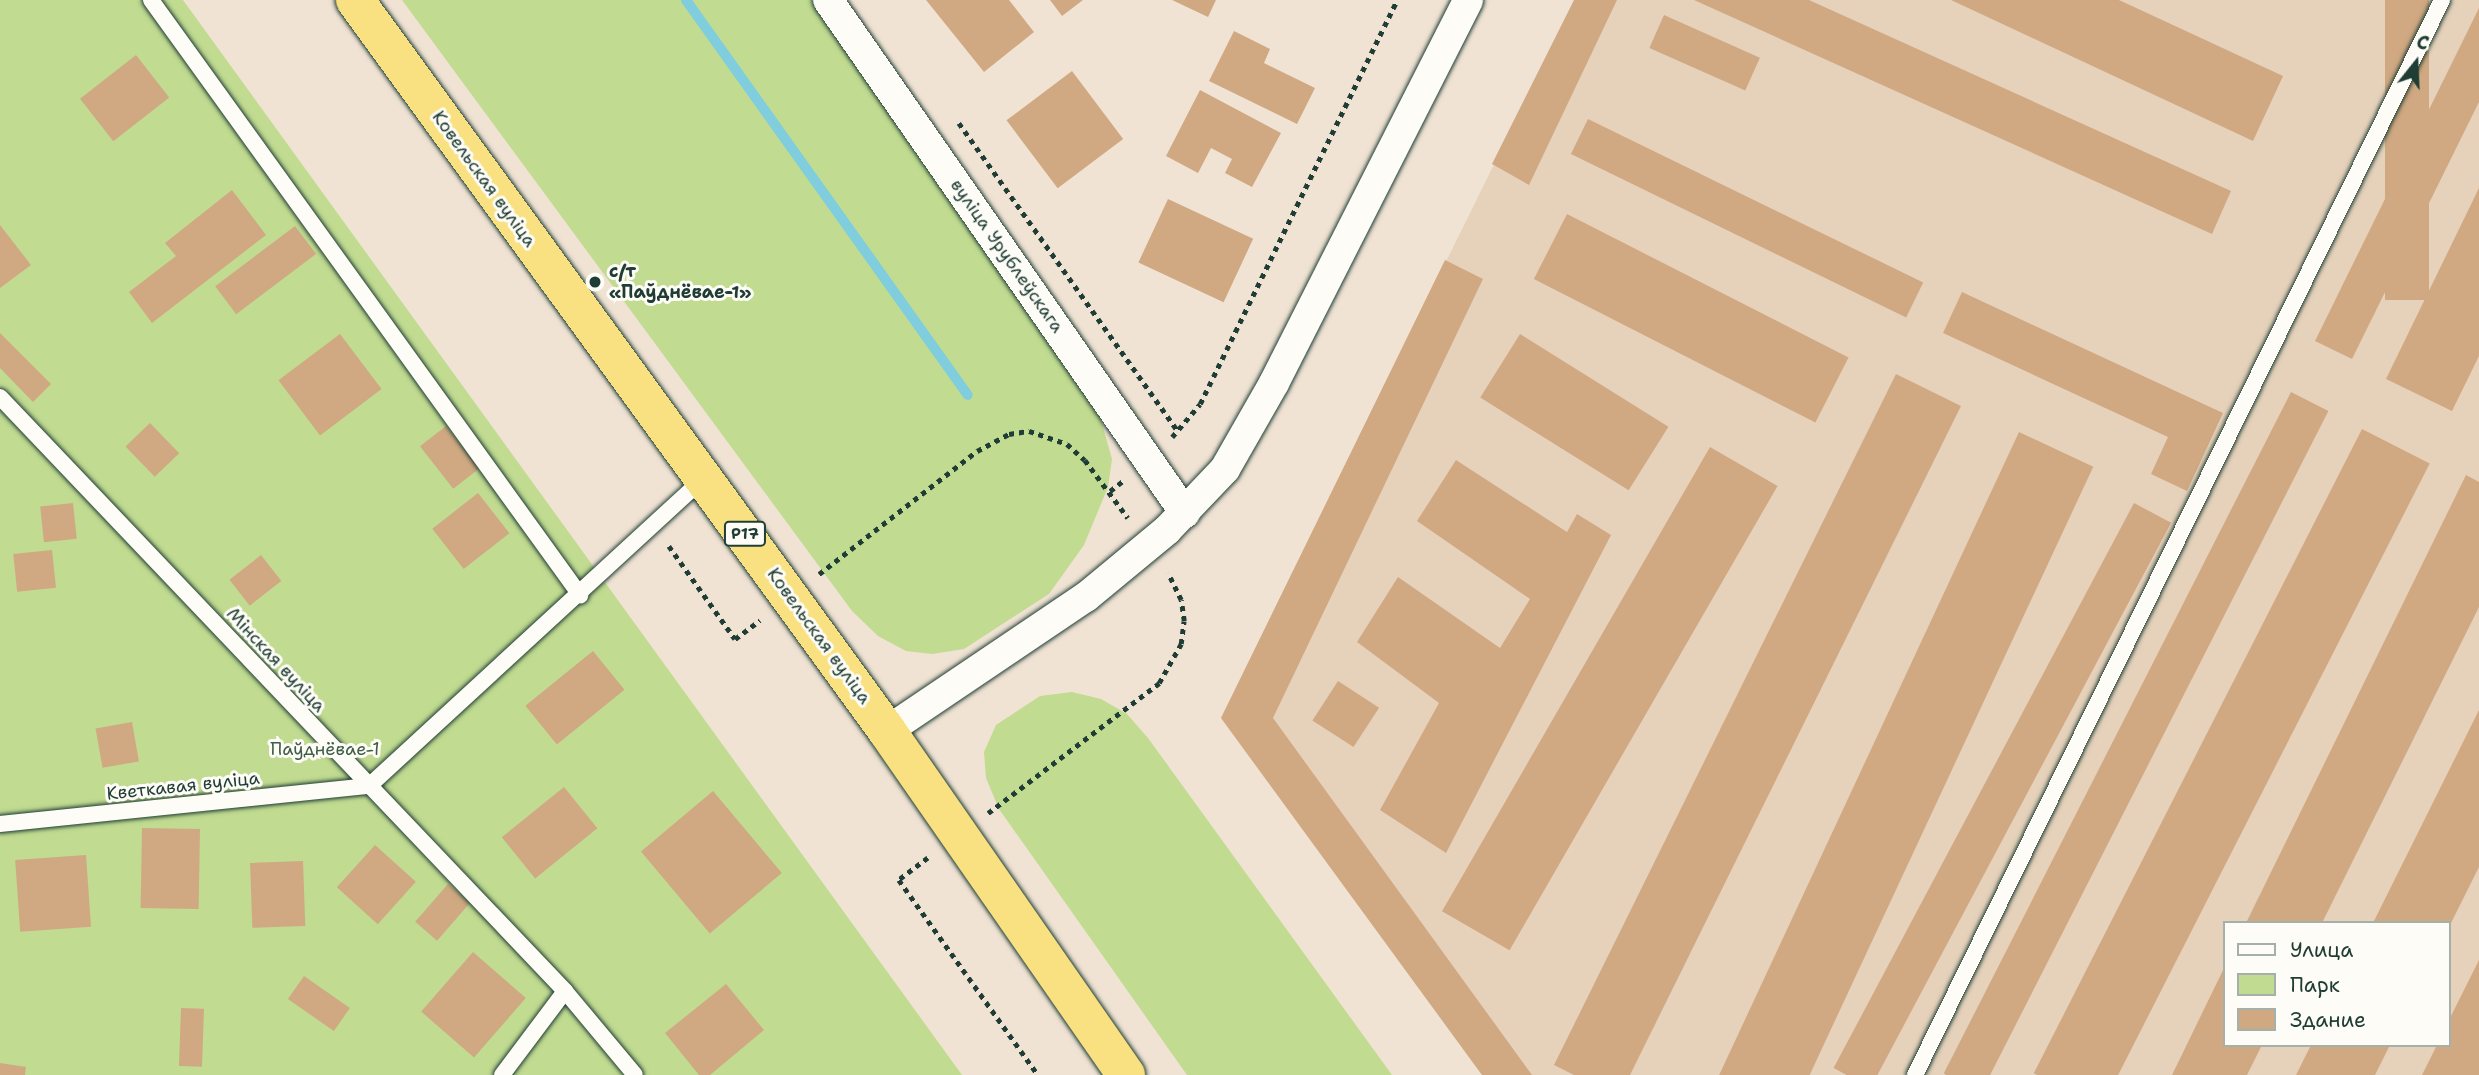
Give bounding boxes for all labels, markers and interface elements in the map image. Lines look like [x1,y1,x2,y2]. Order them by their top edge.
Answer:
north arrow [2381,28,2451,98]
text: С [2413,29,2432,56]
street label: Ковельская вуліца [427,107,541,251]
street label: вуліца Урублеўскага [946,175,1068,337]
place label: с/т «Паўднёвае-1» [609,261,752,304]
marker: с/т «Паўднёвае-1» [587,274,603,290]
road number: Р17 [722,522,768,547]
street label: Ковельская вуліца [762,564,876,708]
street label: Мінская вуліца [222,603,330,717]
park label: Паўднёвае-1 [270,738,380,760]
street label: Кветкавая вуліца [105,767,261,805]
legend [2224,921,2451,1047]
text: Улица [2290,936,2353,964]
text: Парк [2290,971,2340,999]
text: Здание [2290,1006,2366,1034]

